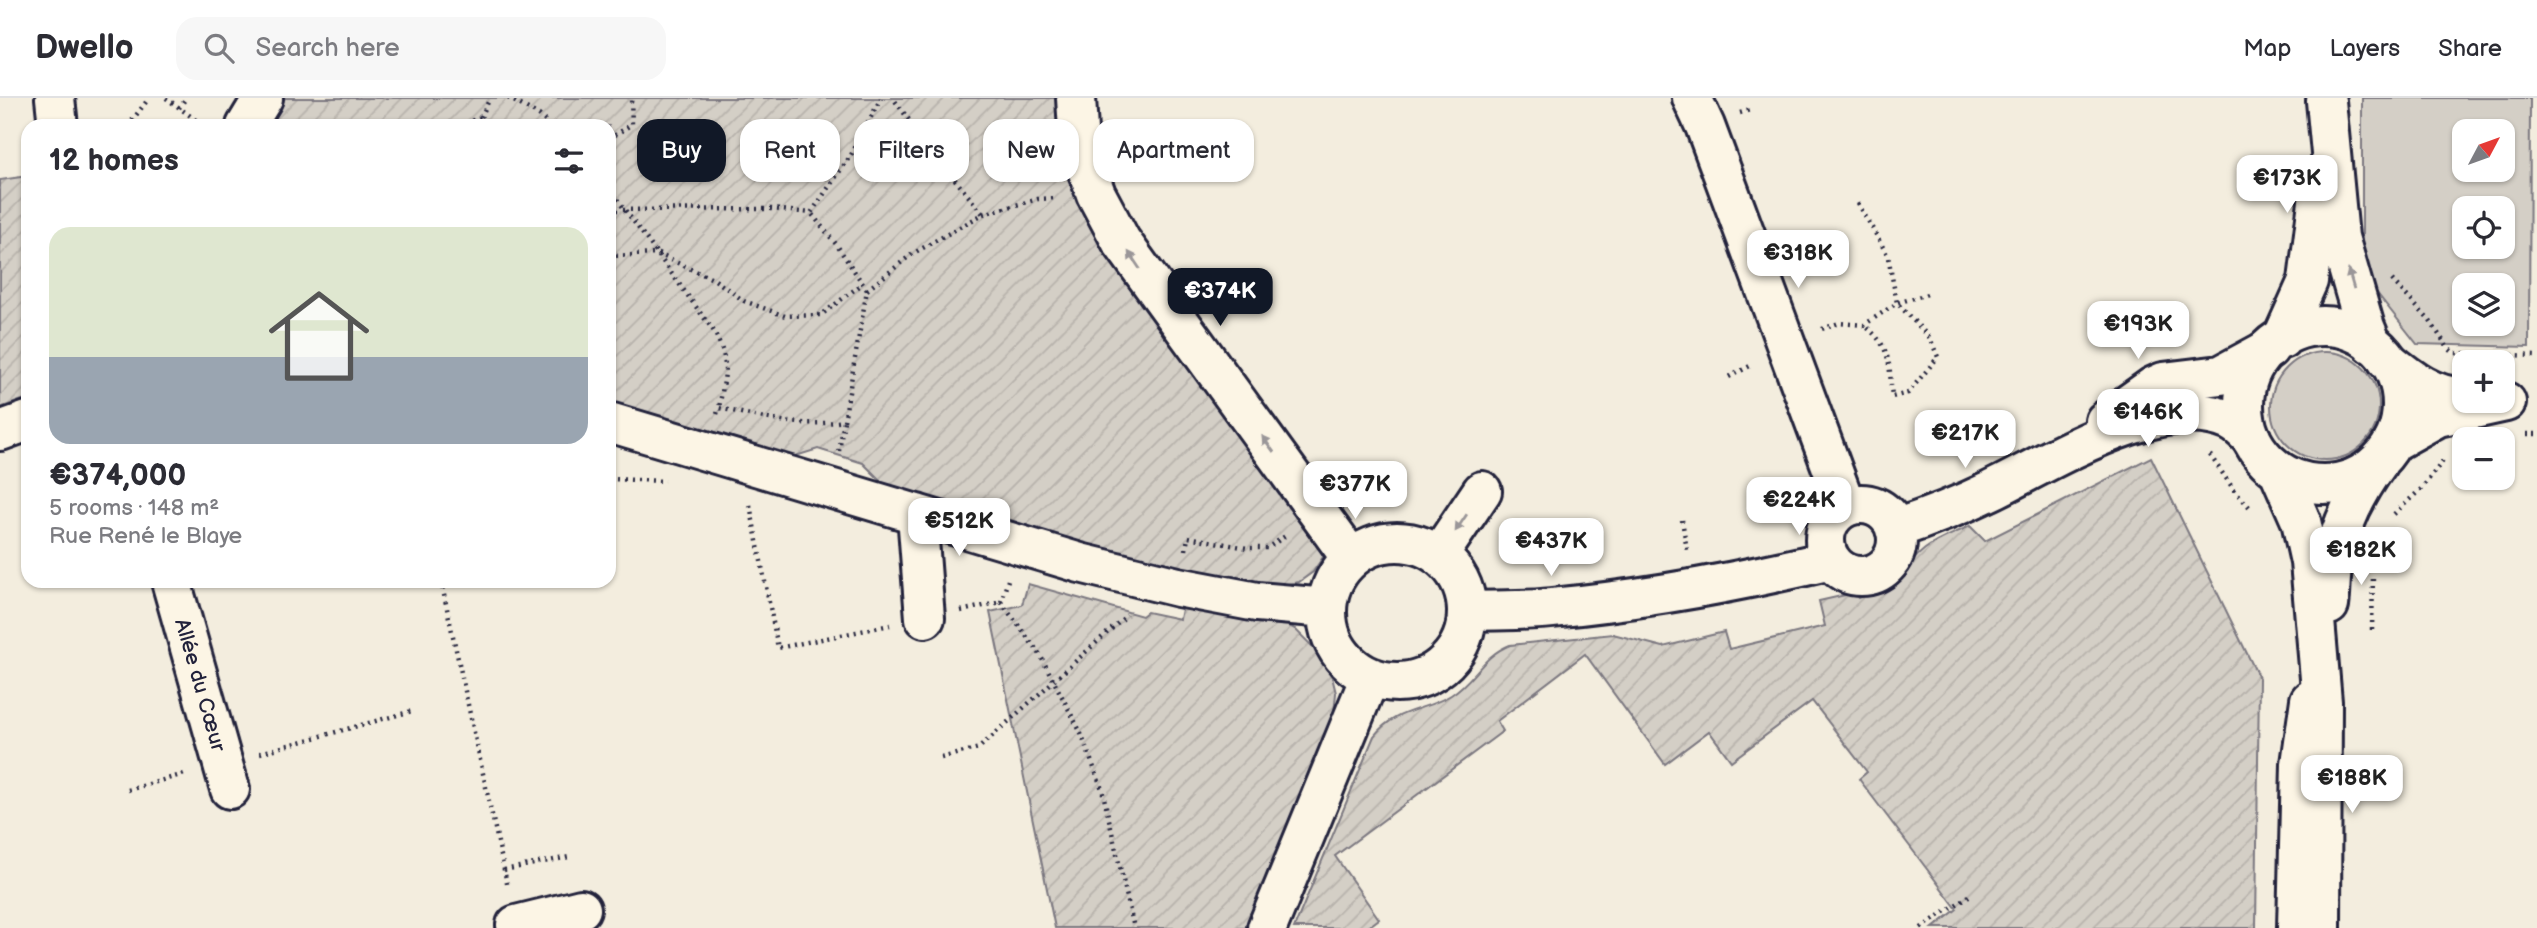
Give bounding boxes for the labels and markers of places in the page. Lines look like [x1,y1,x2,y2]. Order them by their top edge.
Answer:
pin: €173K [2238,156,2336,215]
pin: €318K [1749,230,1847,290]
pin: €374K [1171,268,1269,328]
pin: €193K [2089,302,2187,361]
pin: €146K [2099,390,2197,449]
pin: €217K [1916,410,2014,470]
pin: €377K [1306,462,1404,521]
pin: €224K [1750,478,1848,537]
pin: €512K [910,498,1008,558]
pin: €437K [1502,518,1600,578]
pin: €182K [2312,528,2410,587]
pin: €188K [2303,756,2401,815]

